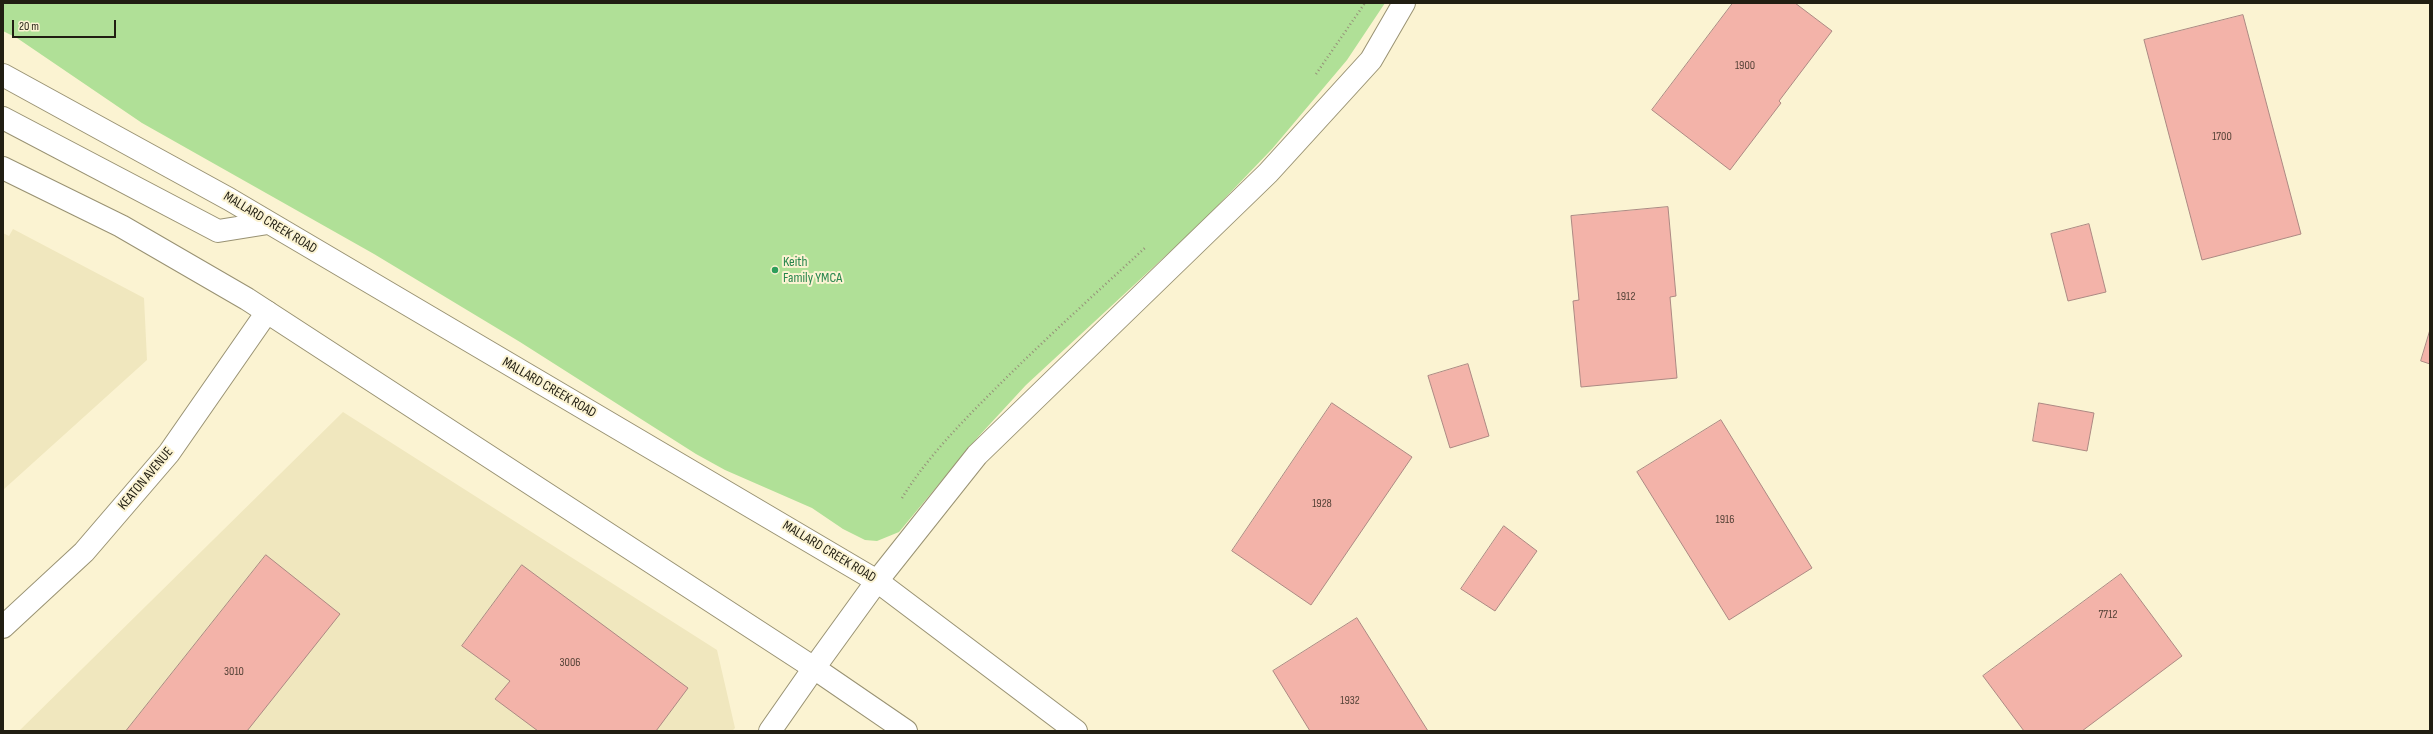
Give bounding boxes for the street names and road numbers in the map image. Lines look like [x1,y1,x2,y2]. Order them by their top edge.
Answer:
street label: MALLARD CREEK ROAD [220,189,320,257]
street label: MALLARD CREEK ROAD [499,354,599,422]
street label: KEATON AVENUE [115,444,177,514]
street label: MALLARD CREEK ROAD [779,518,879,586]

